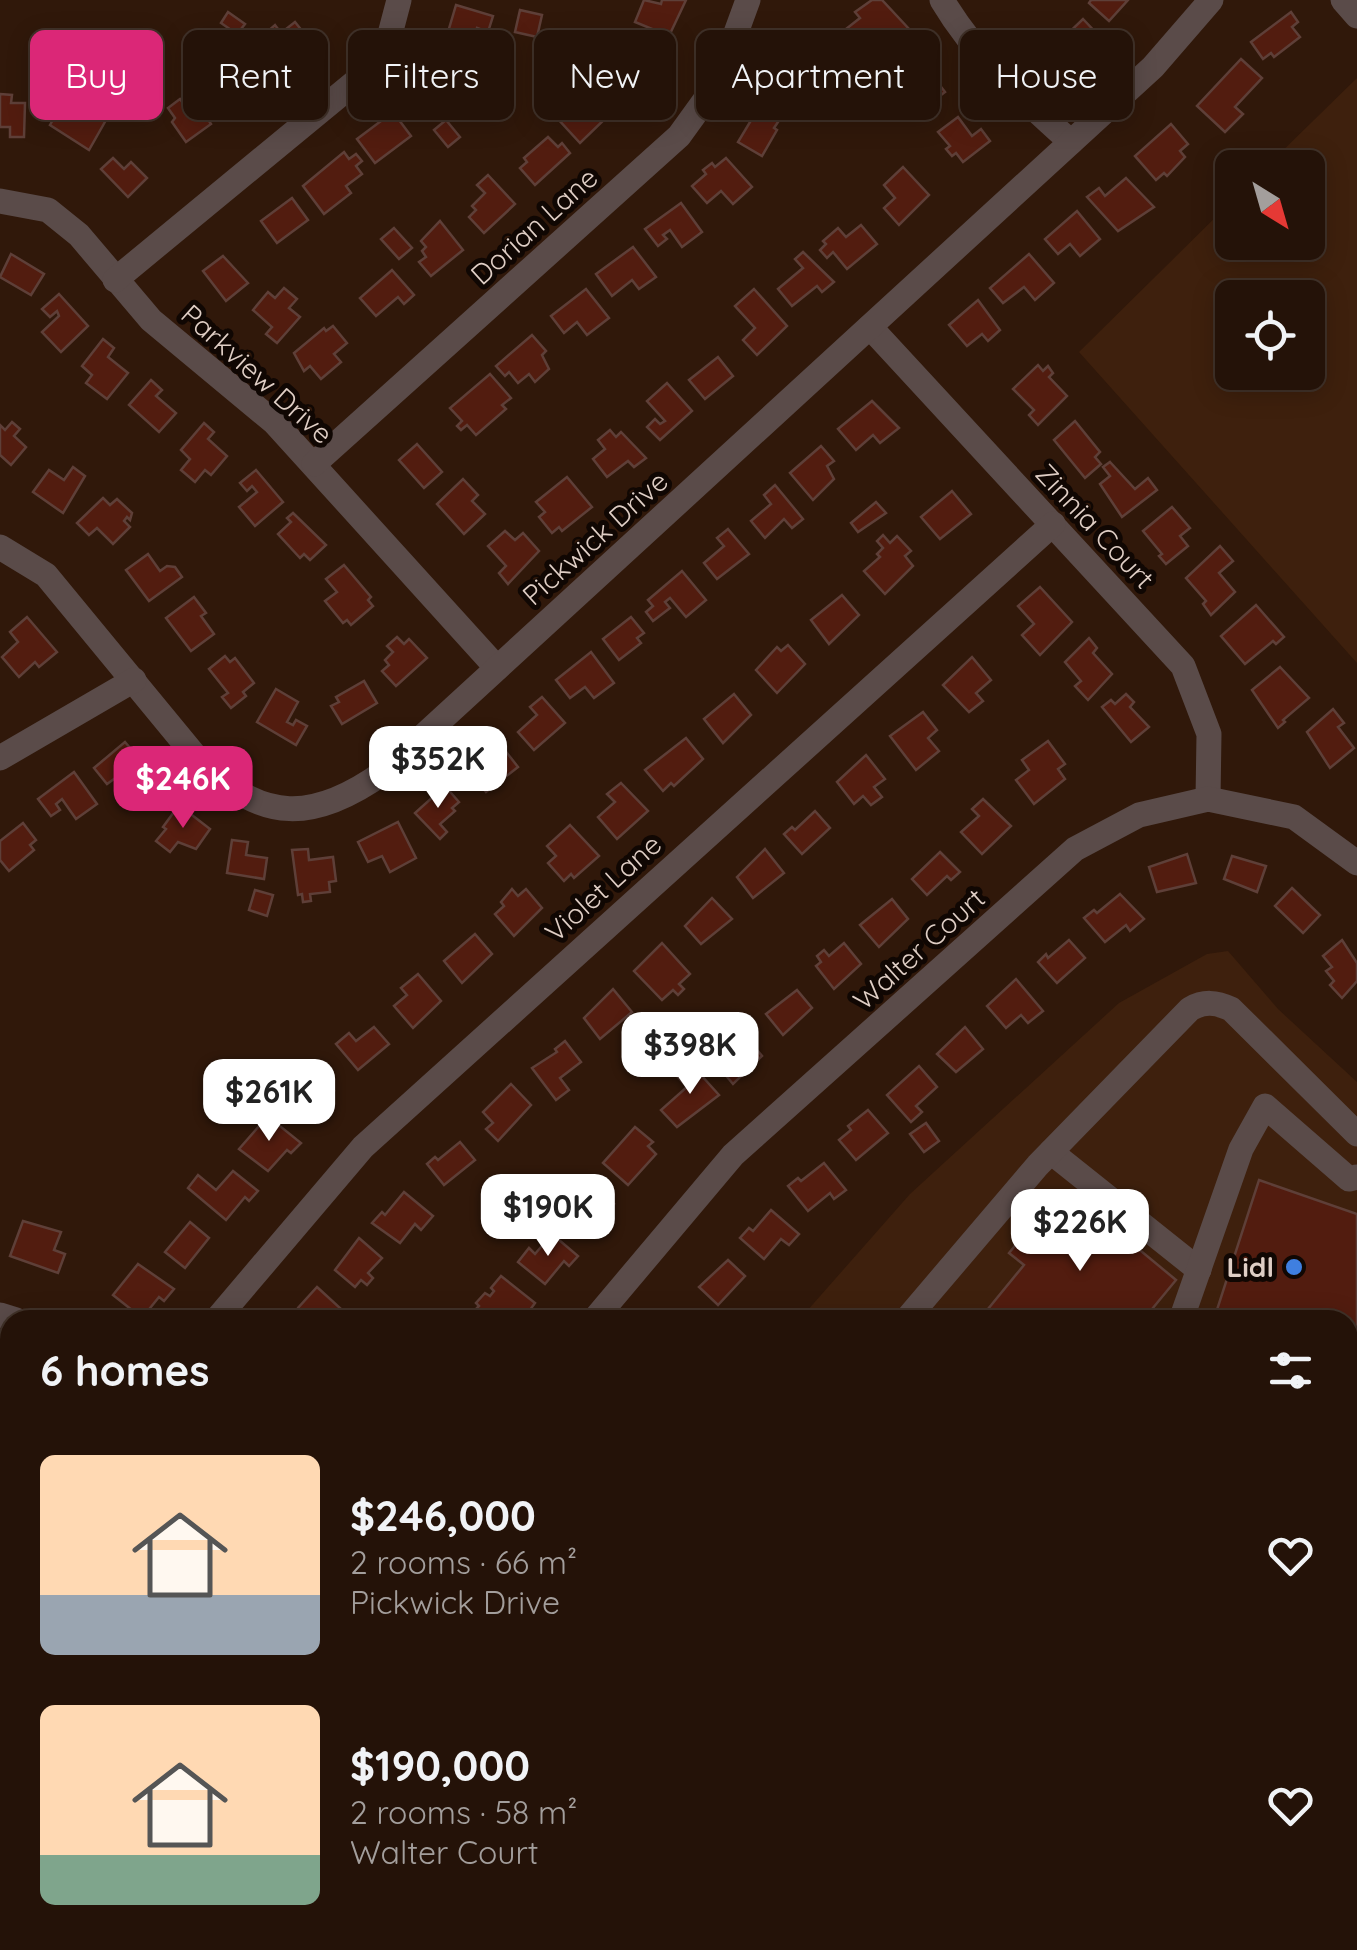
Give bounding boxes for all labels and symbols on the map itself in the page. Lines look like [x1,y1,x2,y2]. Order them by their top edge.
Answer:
north arrow [1215,150,1325,260]
street label: Dorian Lane [463,160,604,292]
street label: Parkview Drive [174,296,340,451]
street label: Zinnia Court [1029,456,1162,596]
street label: Pickwick Drive [515,463,675,612]
pin: $352K [368,726,508,811]
pin: $246K [113,746,253,831]
street label: Violet Lane [537,826,668,949]
street label: Walter Court [846,880,992,1017]
pin: $398K [620,1012,760,1097]
pin: $261K [199,1059,339,1144]
pin: $190K [478,1174,618,1259]
pin: $226K [1010,1189,1150,1274]
place label: Lidl [1227,1249,1274,1284]
marker: Lidl [1283,1256,1305,1278]

